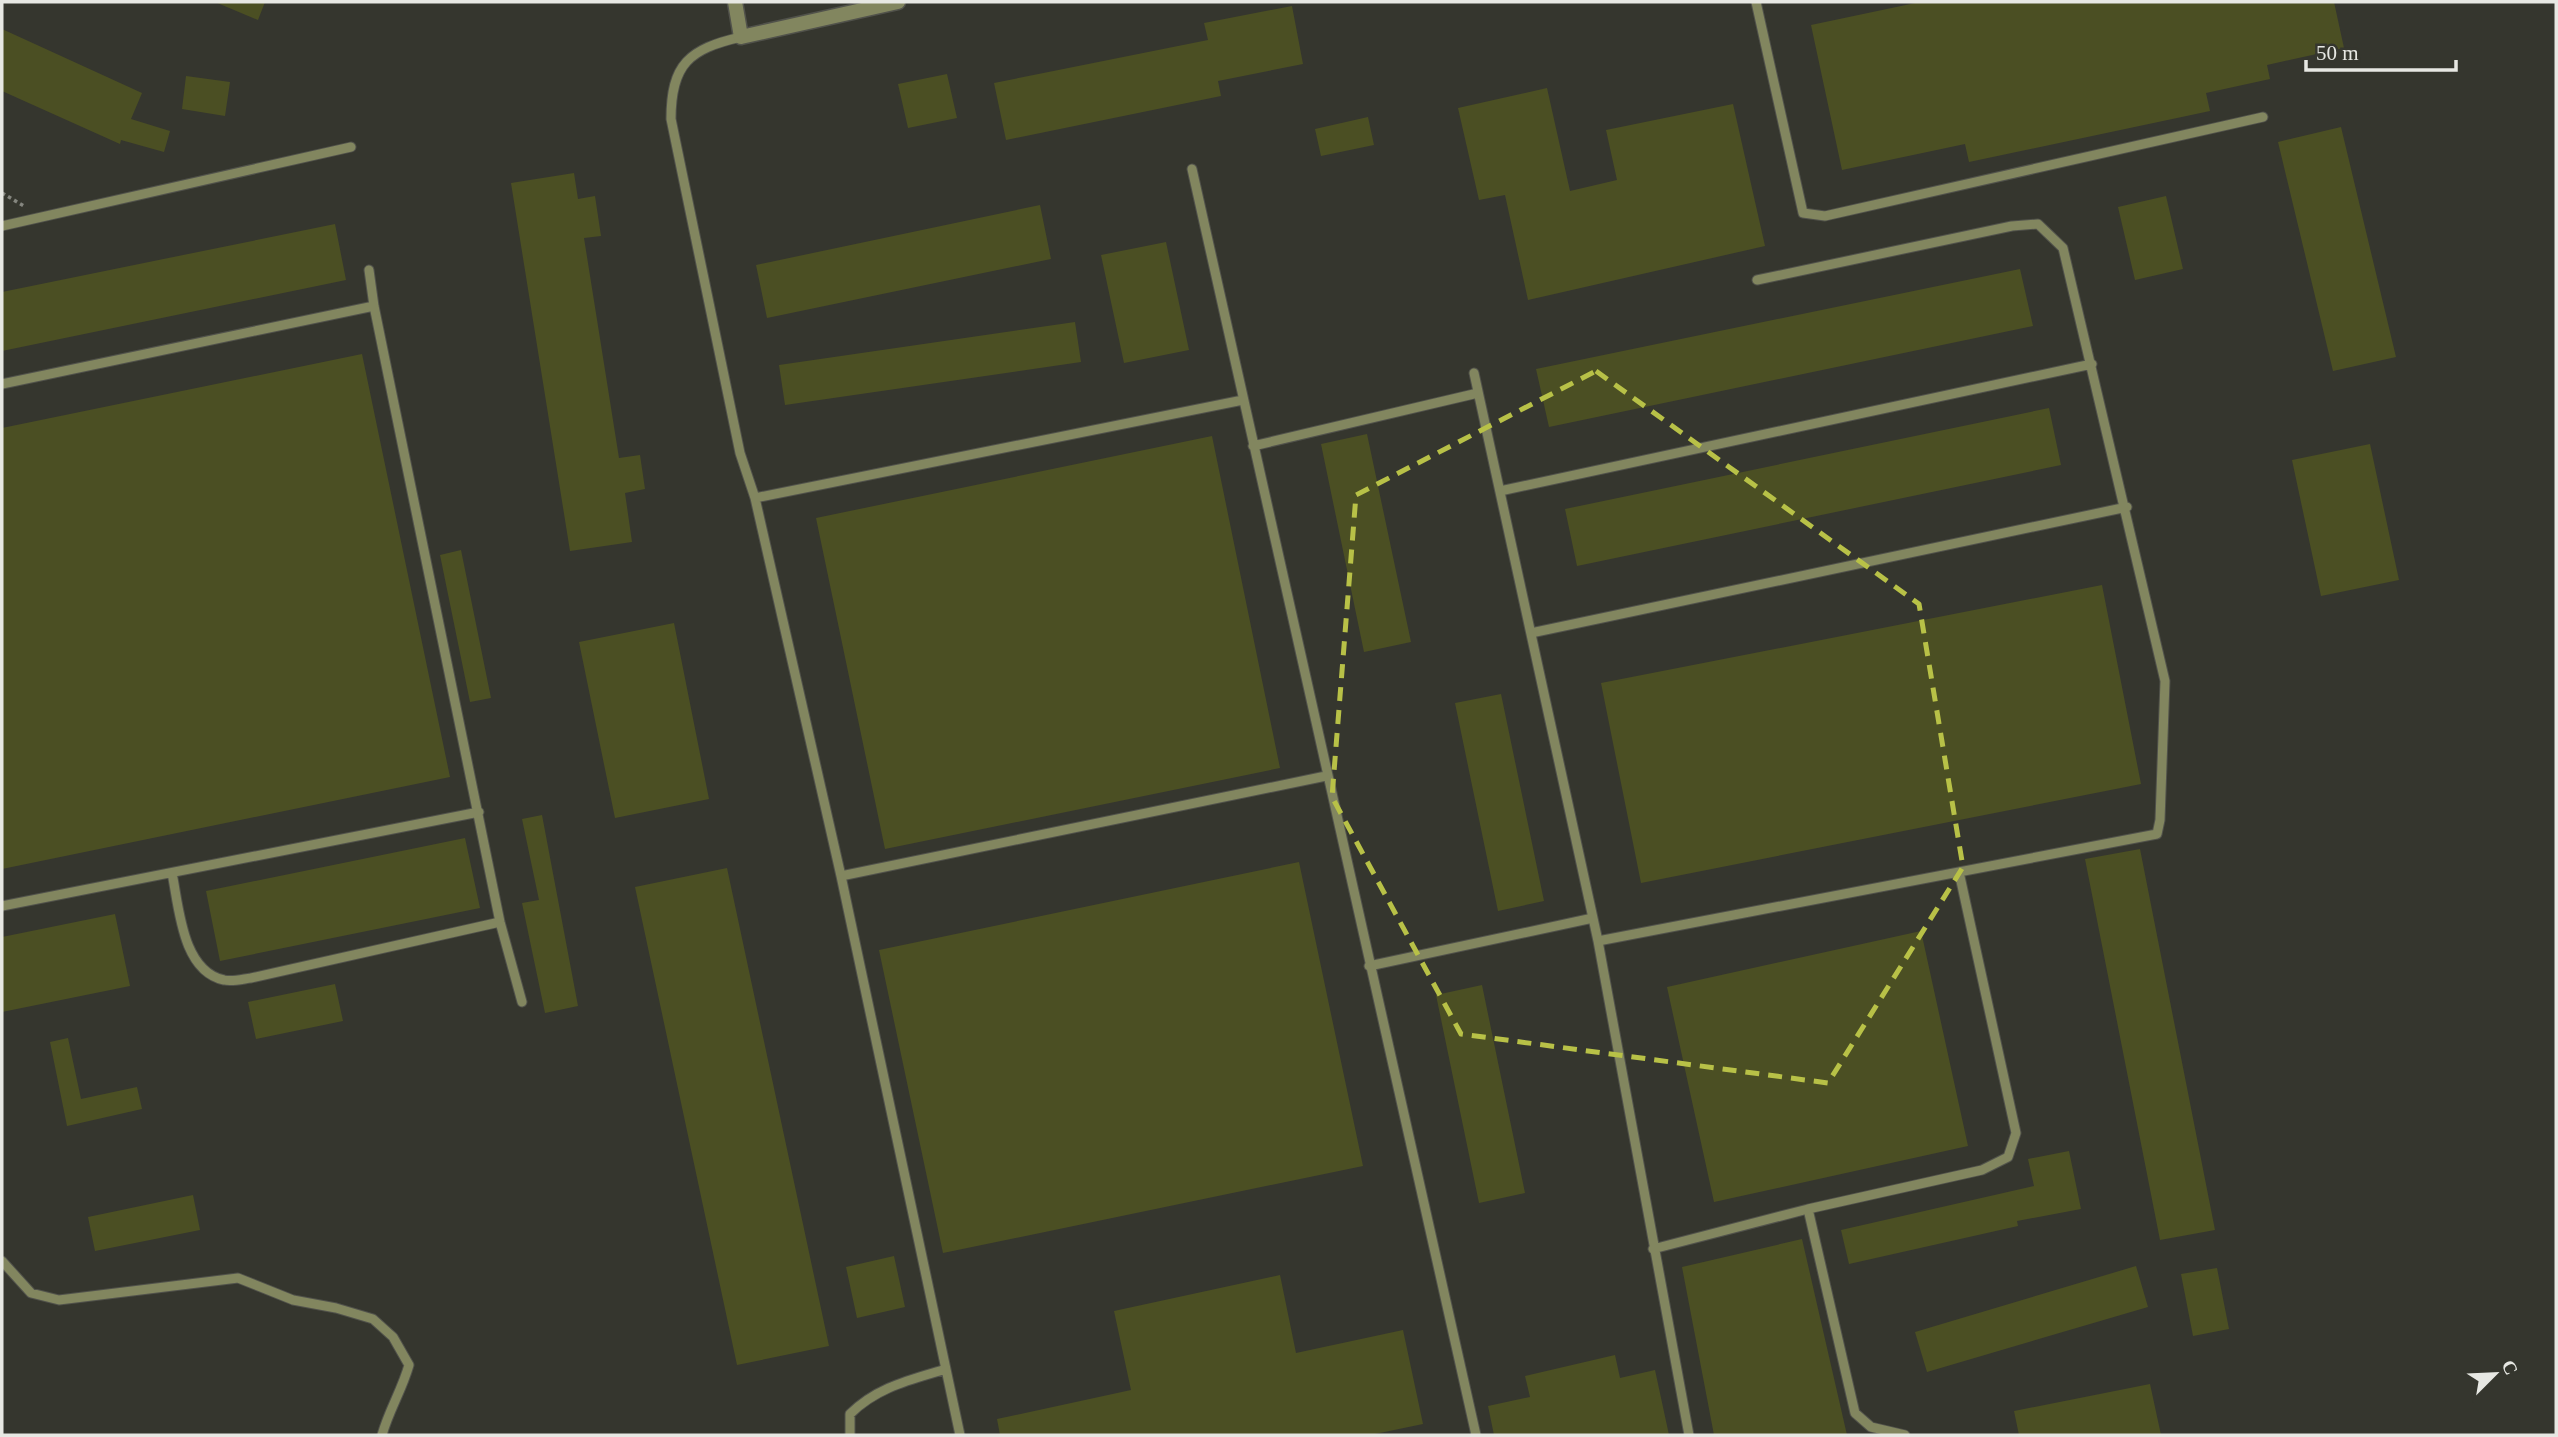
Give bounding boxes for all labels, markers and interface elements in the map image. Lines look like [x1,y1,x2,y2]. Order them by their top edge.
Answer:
scale bar [2306,28,2456,72]
text: 50 m [2316,41,2359,65]
north arrow [2460,1339,2530,1409]
text: С [2498,1357,2522,1378]

